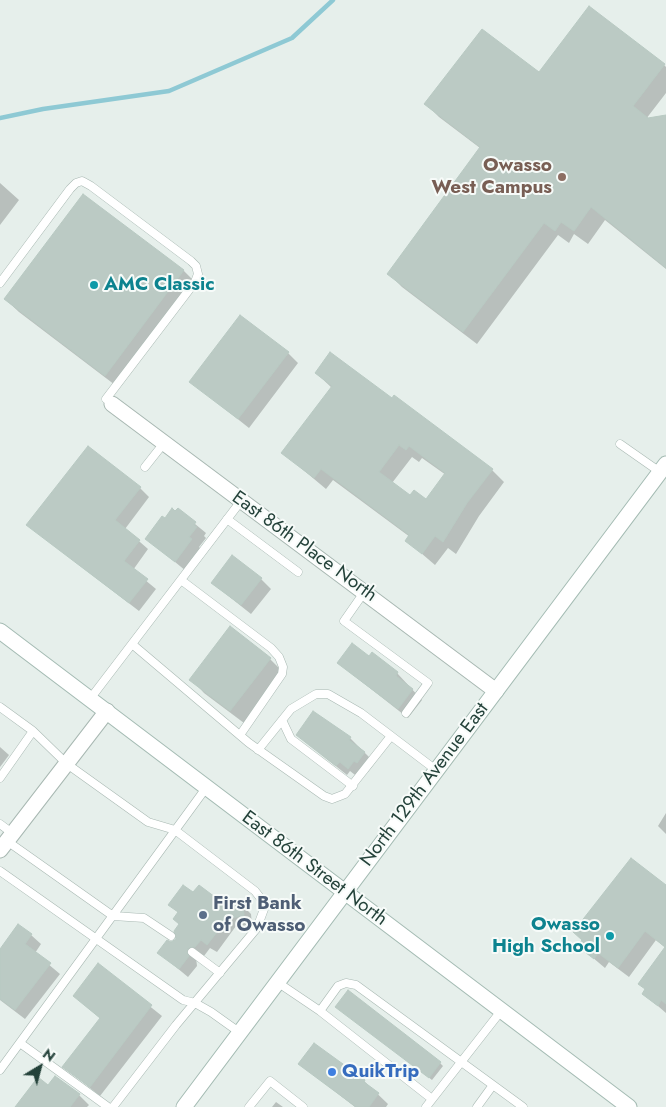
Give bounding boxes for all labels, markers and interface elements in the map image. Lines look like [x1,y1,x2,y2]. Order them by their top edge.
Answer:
place label: Owasso West Campus [432,155,552,199]
marker: Owasso West Campus [556,171,568,183]
place label: AMC Classic [104,274,215,296]
marker: AMC Classic [88,279,100,291]
street label: East 86th Place North [227,487,381,607]
street label: North 129th Avenue East [356,699,494,871]
street label: East 86th Street North [237,807,391,931]
place label: First Bank of Owasso [213,893,306,937]
marker: First Bank of Owasso [197,909,209,921]
place label: Owasso High School [492,914,600,958]
marker: Owasso High School [604,930,616,942]
north arrow [15,1042,65,1092]
text: N [39,1044,59,1066]
place label: QuikTrip [342,1061,419,1083]
marker: QuikTrip [326,1066,338,1078]

